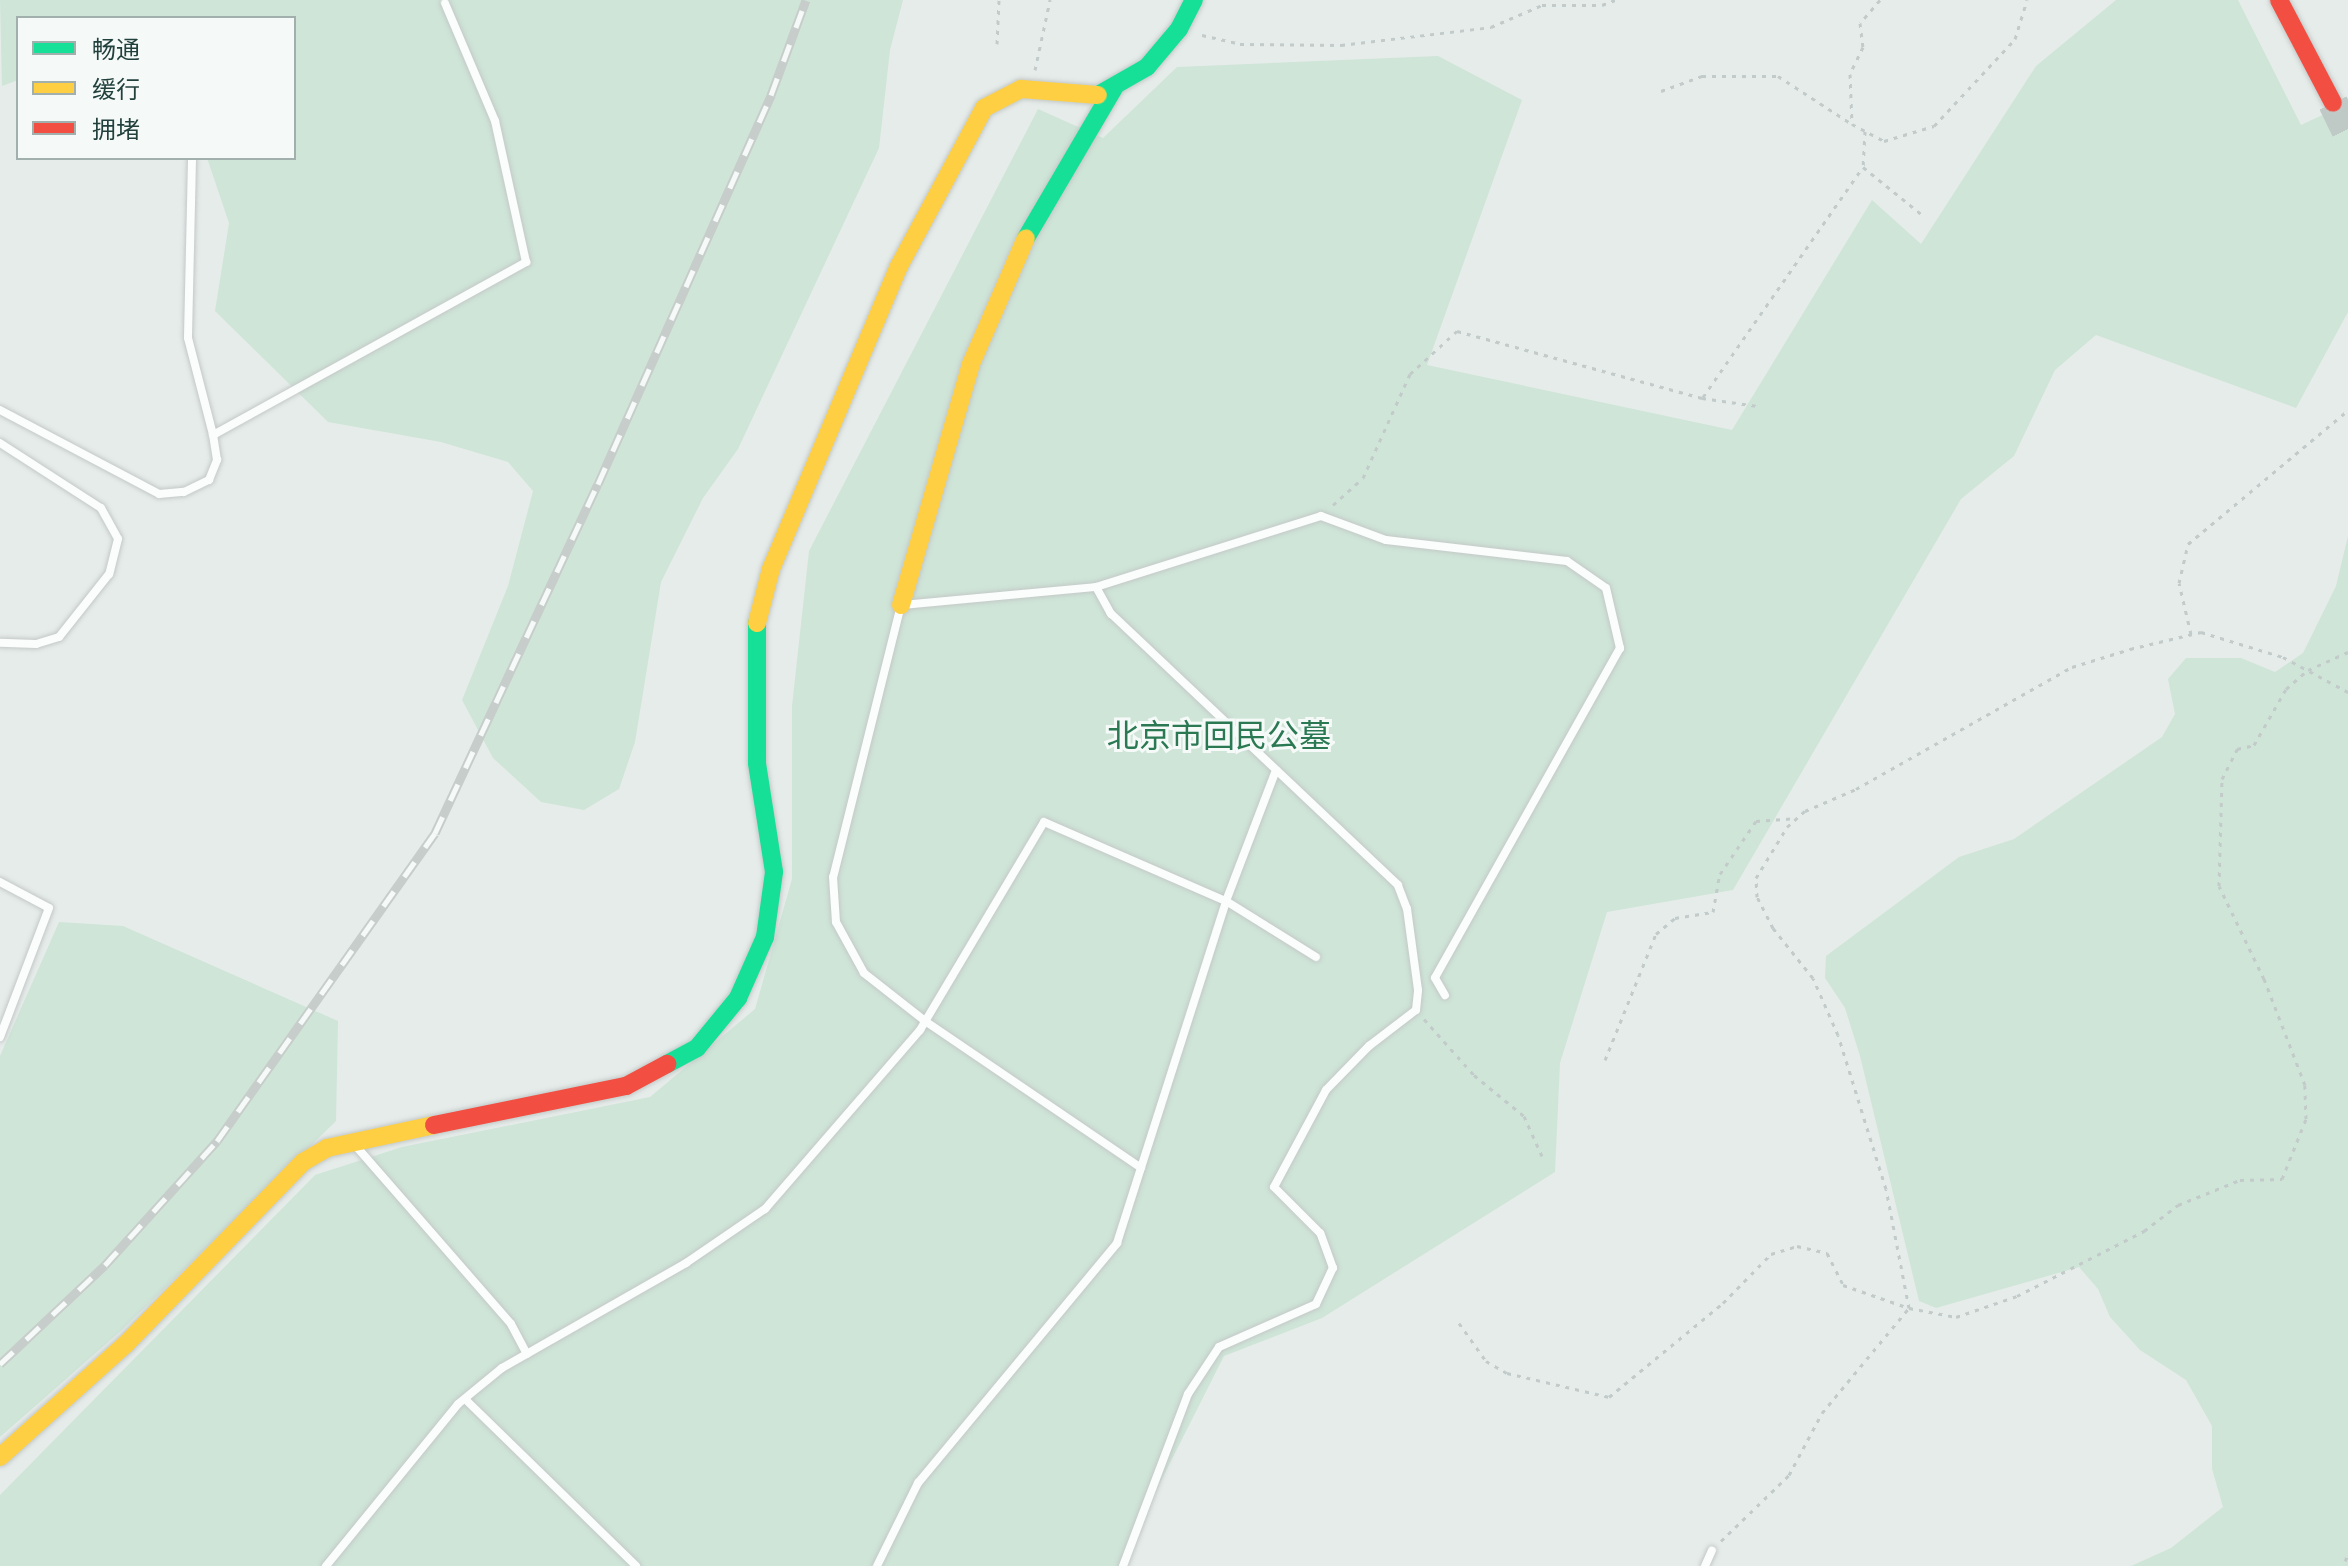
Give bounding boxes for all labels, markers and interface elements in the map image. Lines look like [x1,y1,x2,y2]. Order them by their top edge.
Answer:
legend [16,16,296,160]
text: 畅通 [92,39,140,63]
text: 缓行 [92,79,140,103]
text: 拥堵 [92,119,140,143]
park label: 北京市回民公墓 [1107,718,1331,756]

